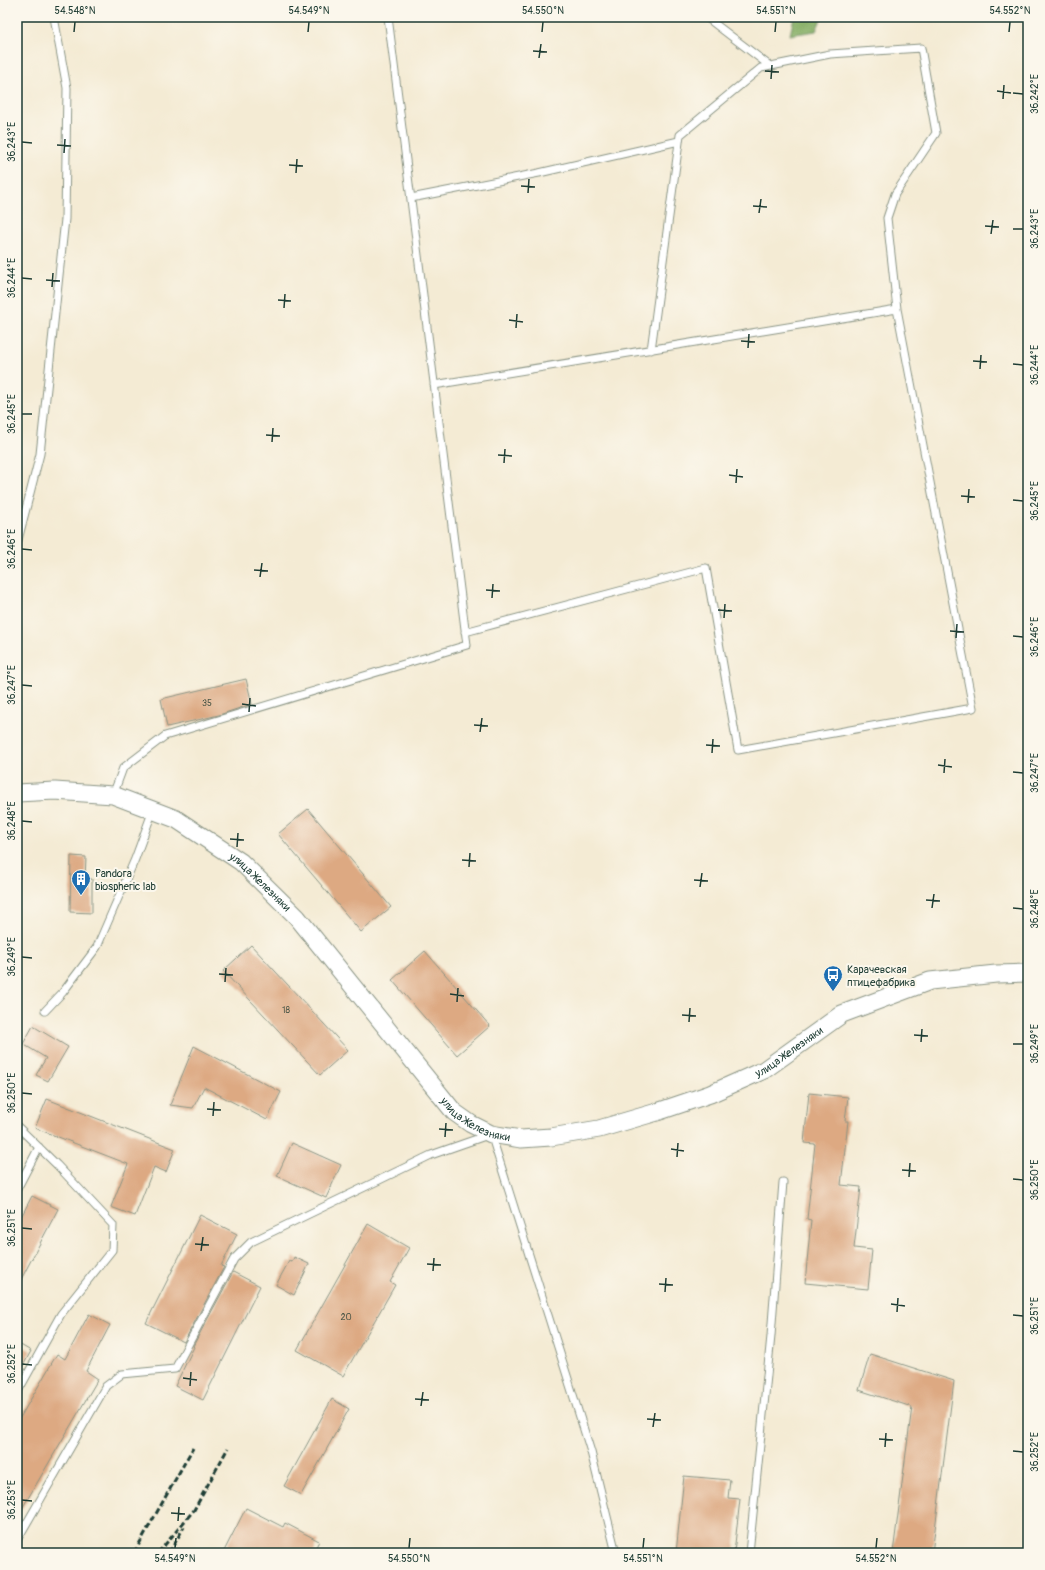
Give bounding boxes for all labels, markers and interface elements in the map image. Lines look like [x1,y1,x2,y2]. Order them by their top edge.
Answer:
text: 54.548°N [55,5,96,17]
text: 54.549°N [289,5,330,17]
text: 54.550°N [522,5,564,17]
text: 54.551°N [756,5,796,17]
text: 54.552°N [990,5,1031,17]
text: 36.242°E [1029,74,1041,114]
text: 36.243°E [6,122,18,162]
text: 36.243°E [1029,209,1041,249]
text: 36.244°E [6,258,18,298]
text: 36.244°E [1029,345,1041,385]
text: 36.245°E [6,394,18,434]
text: 36.245°E [1029,481,1041,521]
text: 36.246°E [6,529,18,569]
text: 36.246°E [1029,617,1041,657]
text: 36.247°E [6,665,18,705]
house number: 35 [202,698,212,709]
text: 36.247°E [1029,753,1041,793]
text: 36.248°E [6,801,18,841]
street label: улица Железняки [226,849,294,914]
place label: Pandora biospheric lab [95,867,156,893]
building icon: Pandora biospheric lab [70,868,92,896]
text: 36.248°E [1029,889,1041,929]
text: 36.249°E [6,937,18,977]
place label: Карачевская птицефабрика [847,963,915,989]
bus stop icon: Карачевская птицефабрика [822,964,844,992]
house number: 18 [282,1005,290,1016]
street label: улица Железняки [752,1023,825,1080]
text: 36.249°E [1029,1024,1041,1064]
text: 36.250°E [6,1072,18,1114]
street label: улица Железняки [438,1094,511,1144]
text: 36.250°E [1029,1159,1041,1201]
text: 36.251°E [6,1209,18,1247]
text: 36.251°E [1029,1297,1041,1335]
house number: 20 [340,1312,352,1323]
text: 36.252°E [6,1344,18,1384]
text: 36.252°E [1029,1432,1041,1472]
text: 36.253°E [6,1480,18,1520]
text: 54.549°N [155,1553,196,1565]
text: 54.550°N [388,1553,430,1565]
text: 54.551°N [623,1553,663,1565]
text: 54.552°N [856,1553,897,1565]

